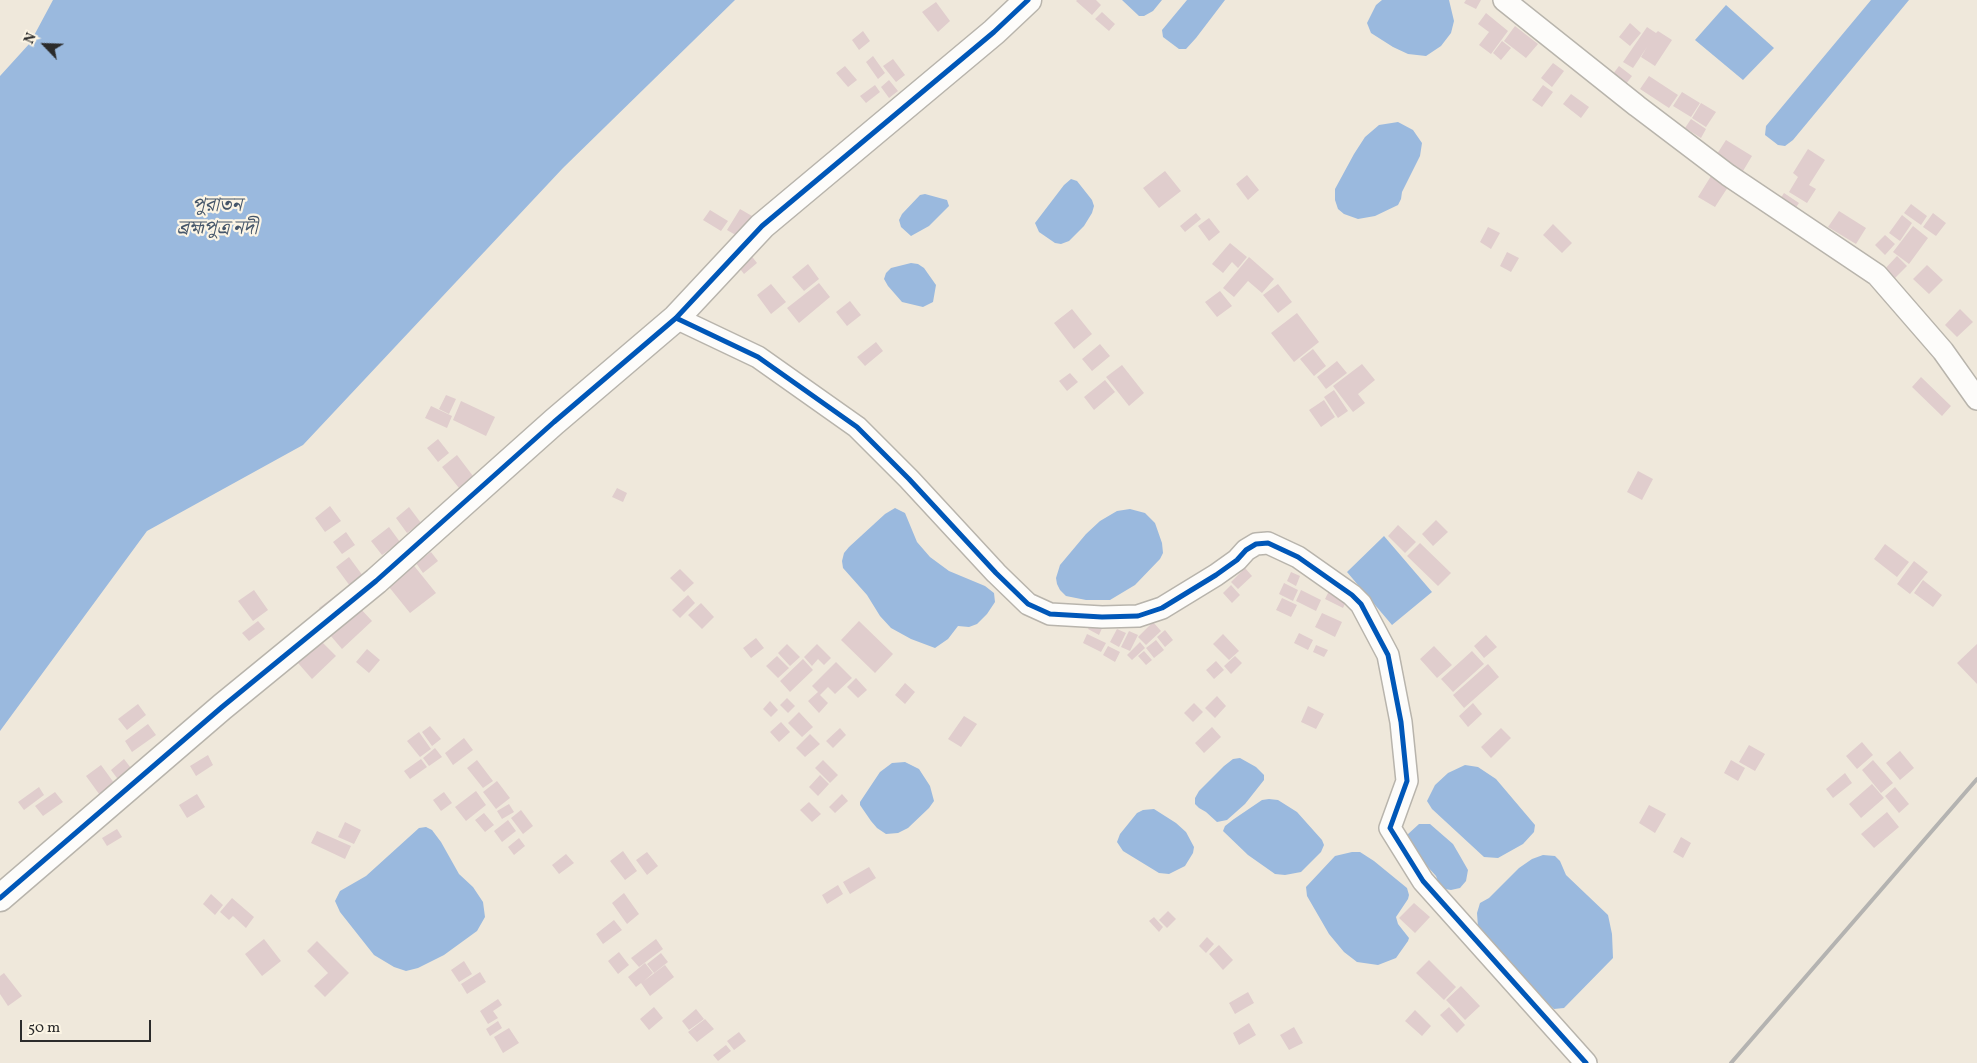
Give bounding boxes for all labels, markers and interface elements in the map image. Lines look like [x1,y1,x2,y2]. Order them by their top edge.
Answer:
north arrow [20,20,70,70]
text: N [20,30,42,47]
water label: পুরাতন ব্রহ্মপুত্র নদী [177,195,257,242]
scale bar [22,1010,154,1042]
text: 50 m [28,1018,60,1039]

